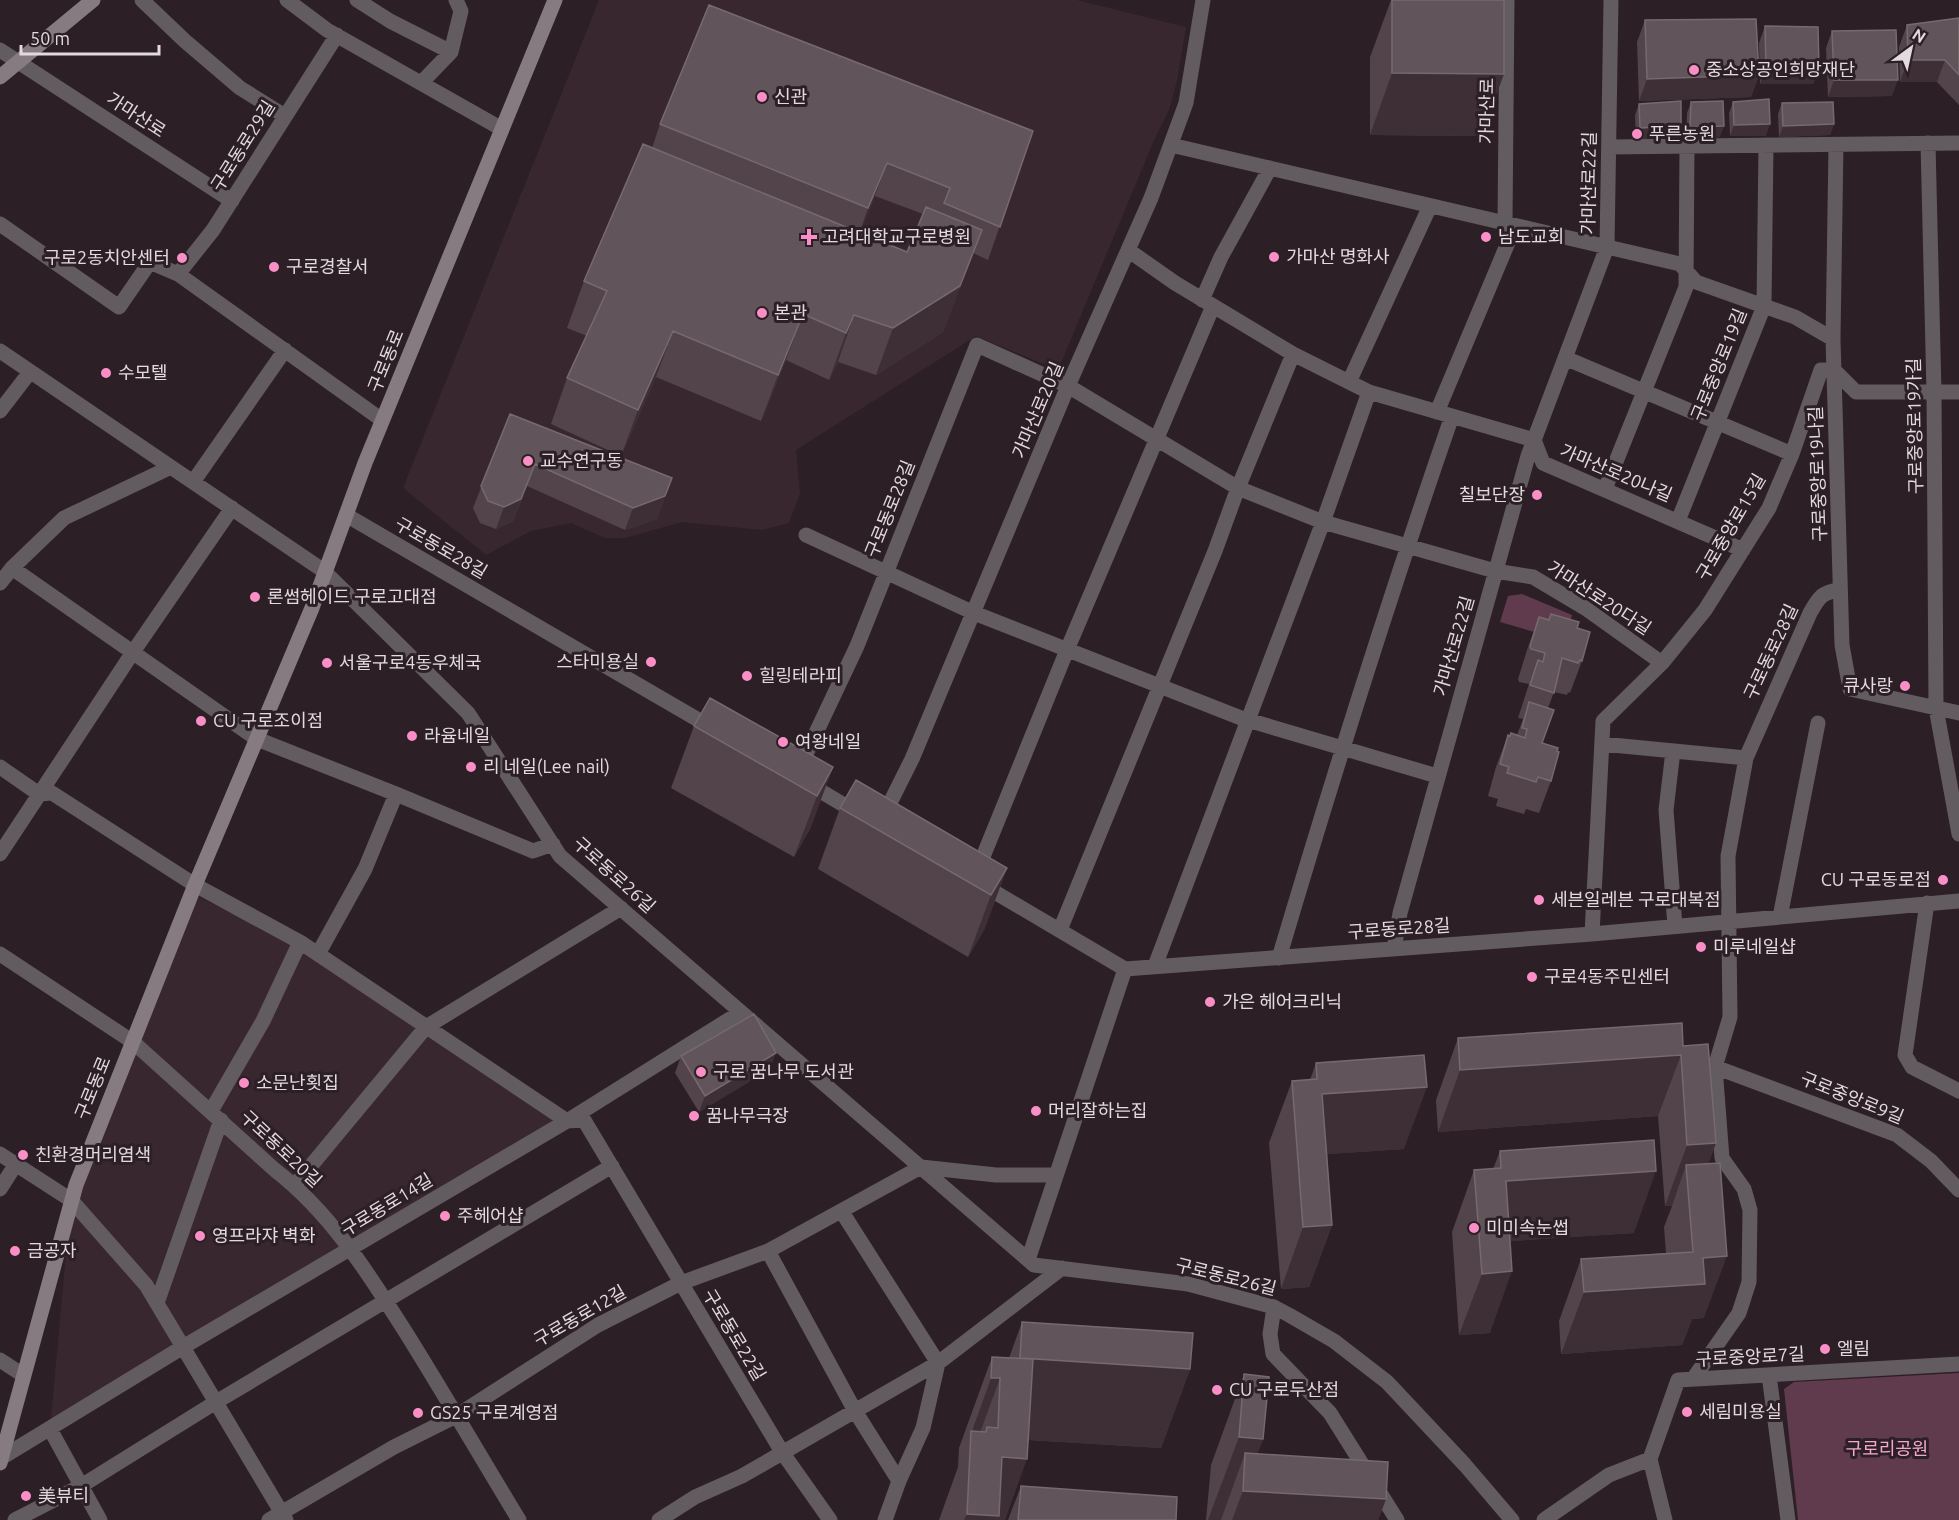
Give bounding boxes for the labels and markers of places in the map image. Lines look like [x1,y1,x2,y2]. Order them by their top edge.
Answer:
place label: 중소상공인희망재단 [1706,59,1855,79]
marker: 중소상공인희망재단 [1687,63,1701,77]
place label: 신관 [774,86,808,106]
marker: 신관 [755,90,769,104]
place label: 푸른농원 [1649,123,1715,143]
marker: 푸른농원 [1630,127,1644,141]
place label: 고려대학교구로병원 [822,226,971,246]
place label: 남도교회 [1498,226,1564,246]
marker: 고려대학교구로병원 [800,228,818,246]
marker: 남도교회 [1479,230,1493,244]
place label: 가마산 명화사 [1286,246,1390,266]
place label: 구로2동치안센터 [44,247,170,267]
marker: 가마산 명화사 [1267,250,1281,264]
marker: 구로2동치안센터 [175,251,189,265]
place label: 구로경찰서 [286,256,369,276]
marker: 구로경찰서 [267,260,281,274]
place label: 본관 [774,302,808,322]
marker: 본관 [755,306,769,320]
place label: 수모텔 [118,362,168,382]
marker: 수모텔 [99,366,113,380]
place label: 교수연구동 [540,450,623,470]
marker: 교수연구동 [521,454,535,468]
place label: 칠보단장 [1459,484,1525,504]
marker: 칠보단장 [1530,488,1544,502]
place label: 론썸헤이드 구로고대점 [267,586,437,606]
marker: 론썸헤이드 구로고대점 [248,590,262,604]
place label: 스타미용실 [556,651,639,671]
place label: 서울구로4동우체국 [339,652,482,672]
marker: 스타미용실 [644,655,658,669]
marker: 서울구로4동우체국 [320,656,334,670]
place label: 힐링테라피 [759,665,842,685]
marker: 힐링테라피 [740,669,754,683]
place label: 큐사랑 [1843,675,1893,695]
marker: 큐사랑 [1898,679,1912,693]
place label: CU 구로조이점 [213,710,323,730]
marker: CU 구로조이점 [194,714,208,728]
place label: 라윰네일 [424,725,490,745]
marker: 라윰네일 [405,729,419,743]
place label: 여왕네일 [795,731,861,751]
marker: 여왕네일 [776,735,790,749]
place label: 리 네일(Lee nail) [483,756,610,777]
marker: 리 네일(Lee nail) [464,760,478,774]
place label: CU 구로동로점 [1821,869,1931,889]
marker: CU 구로동로점 [1936,873,1950,887]
place label: 세븐일레븐 구로대복점 [1551,889,1721,909]
marker: 세븐일레븐 구로대복점 [1532,893,1546,907]
place label: 미루네일샵 [1713,936,1796,956]
marker: 미루네일샵 [1694,940,1708,954]
place label: 구로4동주민센터 [1544,966,1670,986]
marker: 구로4동주민센터 [1525,970,1539,984]
place label: 가은 헤어크리닉 [1222,991,1342,1011]
marker: 가은 헤어크리닉 [1203,995,1217,1009]
place label: 구로 꿈나무 도서관 [713,1061,854,1081]
marker: 구로 꿈나무 도서관 [694,1065,708,1079]
place label: 소문난횟집 [256,1072,339,1092]
marker: 소문난횟집 [237,1076,251,1090]
place label: 머리잘하는집 [1048,1100,1147,1120]
marker: 머리잘하는집 [1029,1104,1043,1118]
place label: 꿈나무극장 [706,1105,789,1125]
marker: 꿈나무극장 [687,1109,701,1123]
place label: 친환경머리염색 [35,1144,151,1164]
marker: 친환경머리염색 [16,1148,30,1162]
place label: 주헤어샵 [457,1205,523,1225]
marker: 주헤어샵 [438,1209,452,1223]
place label: 미미속눈썹 [1486,1217,1569,1237]
marker: 미미속눈썹 [1467,1221,1481,1235]
place label: 영프라쟈 벽화 [212,1225,315,1245]
marker: 영프라쟈 벽화 [193,1229,207,1243]
place label: 금공자 [27,1240,77,1260]
marker: 금공자 [8,1244,22,1258]
place label: 엘림 [1837,1338,1870,1358]
marker: 엘림 [1818,1342,1832,1356]
place label: CU 구로두산점 [1229,1379,1339,1399]
marker: CU 구로두산점 [1210,1383,1224,1397]
place label: 세림미용실 [1699,1401,1782,1421]
place label: GS25 구로계영점 [430,1402,559,1422]
marker: 세림미용실 [1680,1405,1694,1419]
marker: GS25 구로계영점 [411,1406,425,1420]
place label: 美뷰티 [38,1485,89,1505]
marker: 美뷰티 [19,1489,33,1503]

